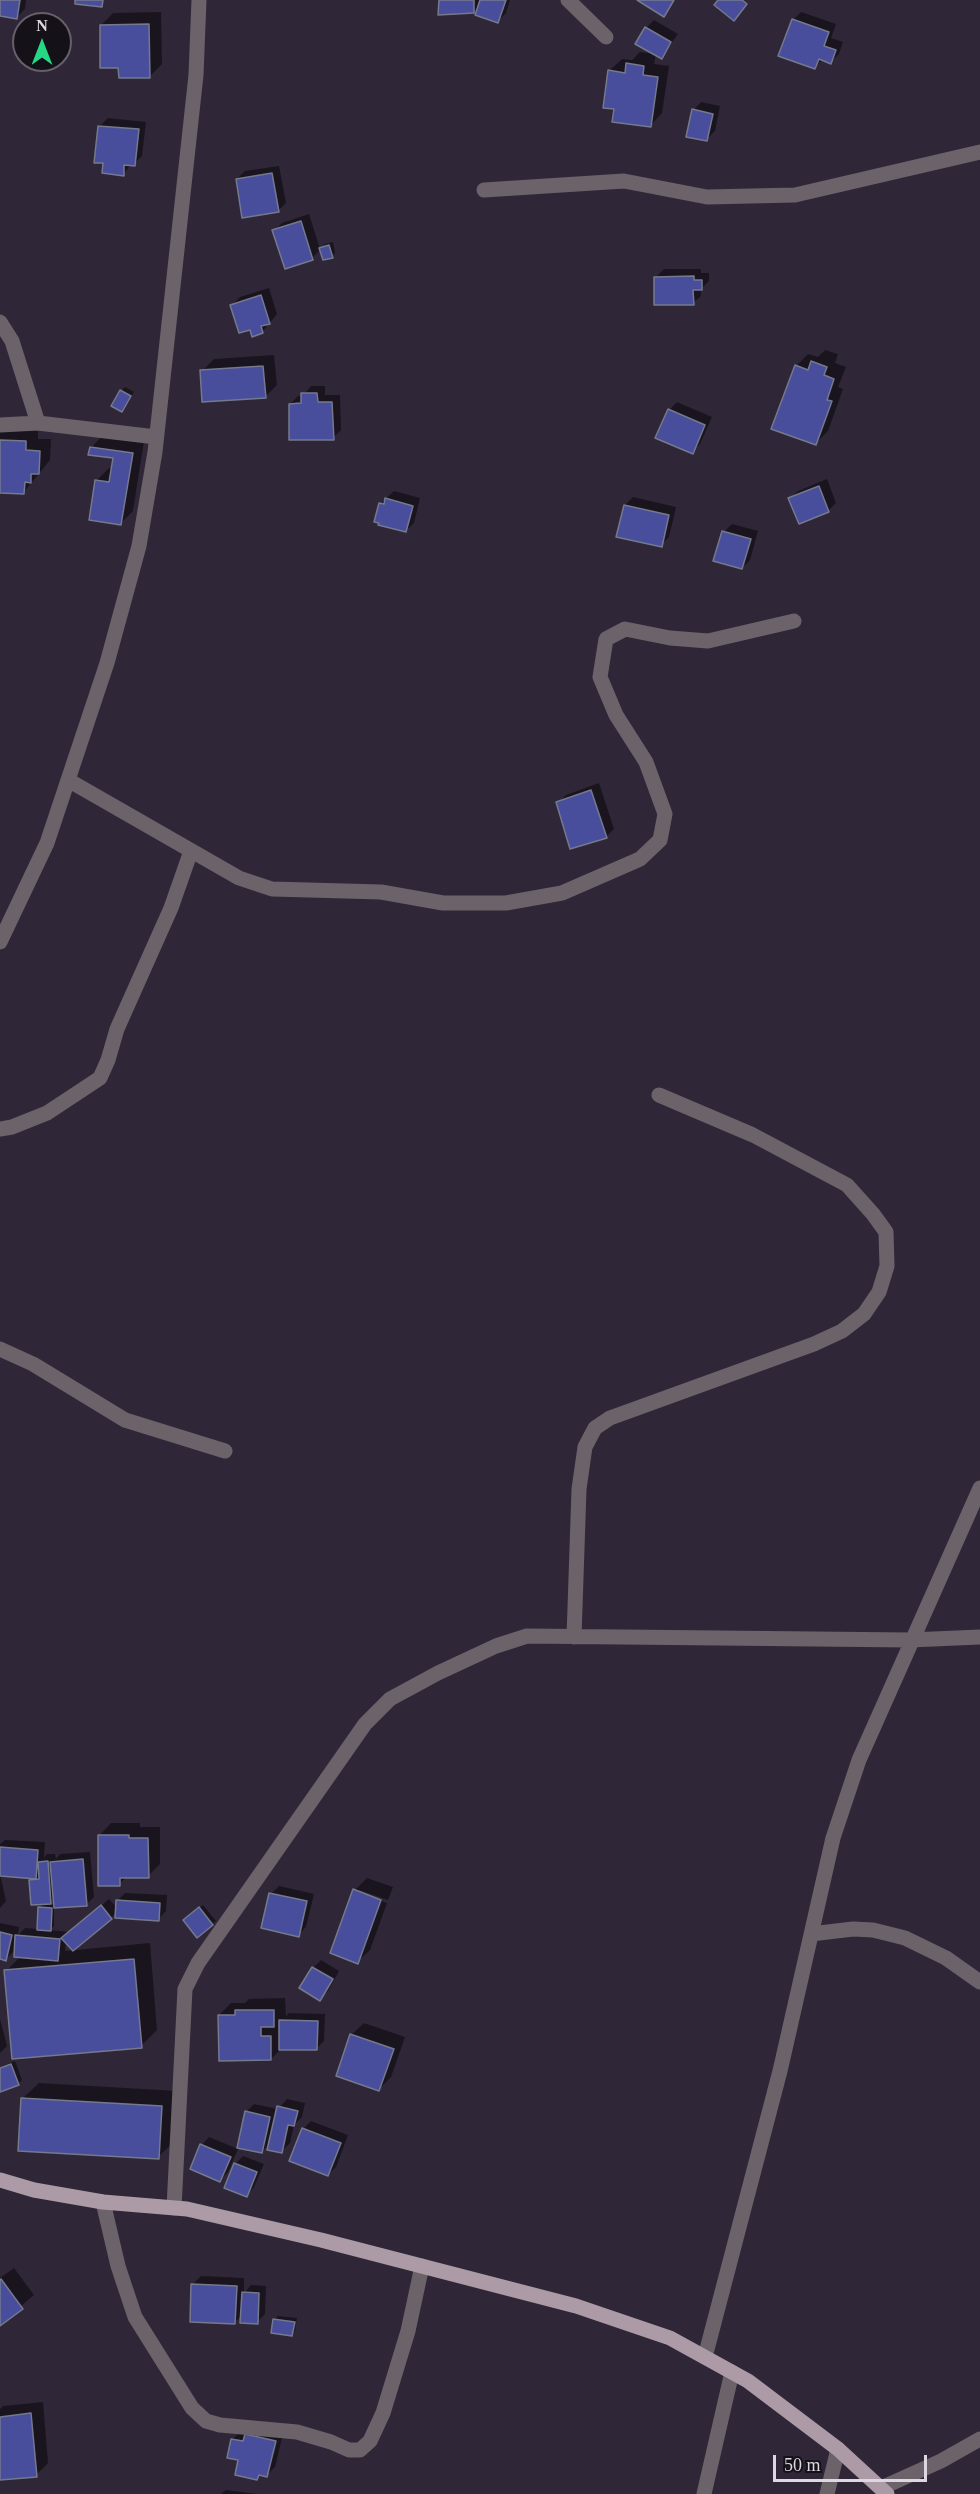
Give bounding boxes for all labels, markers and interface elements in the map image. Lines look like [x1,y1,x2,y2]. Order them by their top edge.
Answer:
north arrow [12,12,72,72]
text: N [36,17,48,34]
scale bar [776,2443,930,2481]
text: 50 m [784,2455,821,2475]

